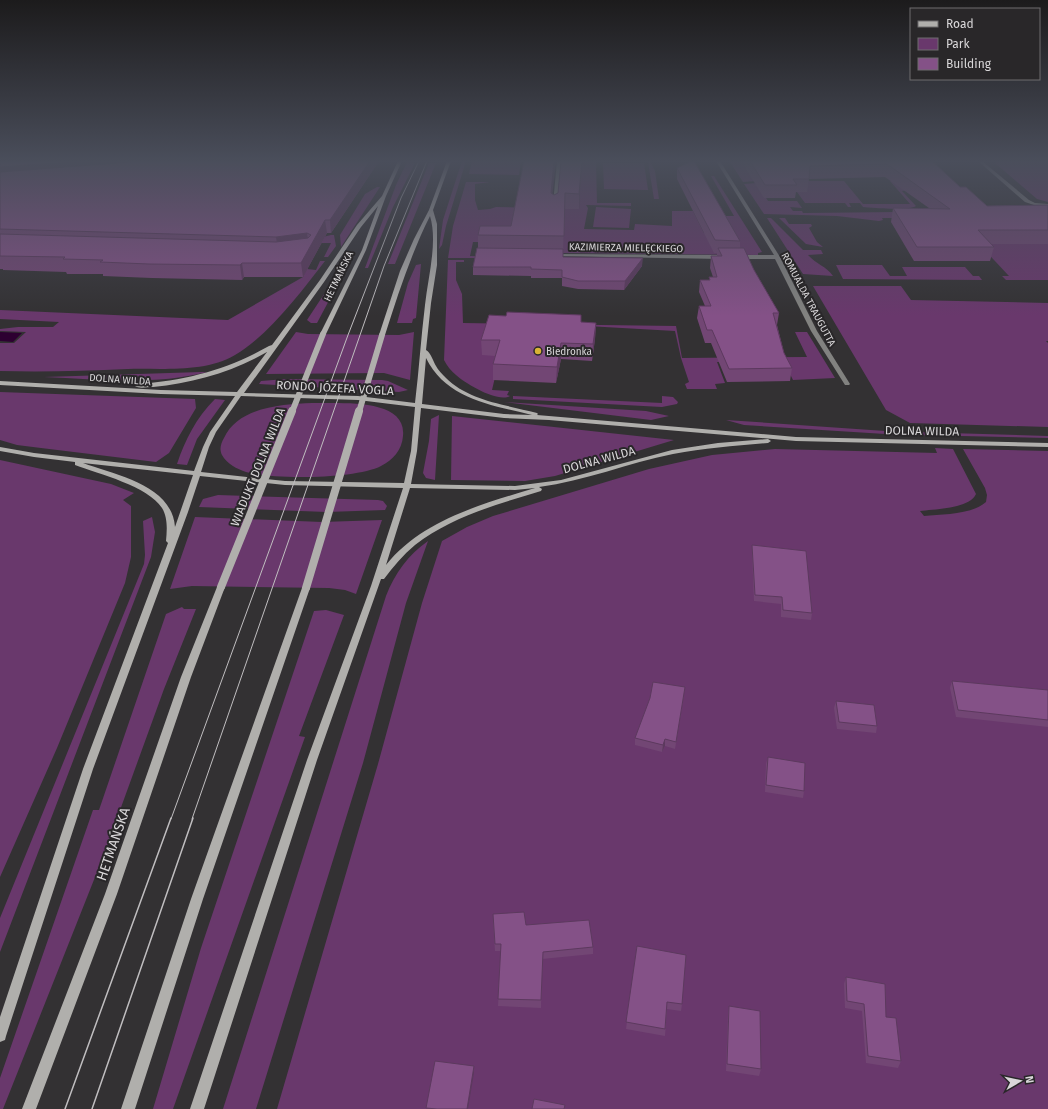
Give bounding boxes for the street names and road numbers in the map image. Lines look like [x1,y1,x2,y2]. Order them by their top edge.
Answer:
street label: KAZIMIERZA MIELĘCKIEGO [569,241,683,255]
street label: HETMAŃSKA [320,248,356,304]
street label: ROMUALDA TRAUGUTTA [778,251,838,349]
street label: DOLNA WILDA [89,372,151,388]
street label: RONDO JÓZEFA VOGLA [276,377,394,398]
street label: WIADUKT DOLNA WILDA [228,406,288,528]
street label: DOLNA WILDA [885,423,959,439]
street label: DOLNA WILDA [561,444,637,476]
street label: HETMAŃSKA [92,805,134,883]

